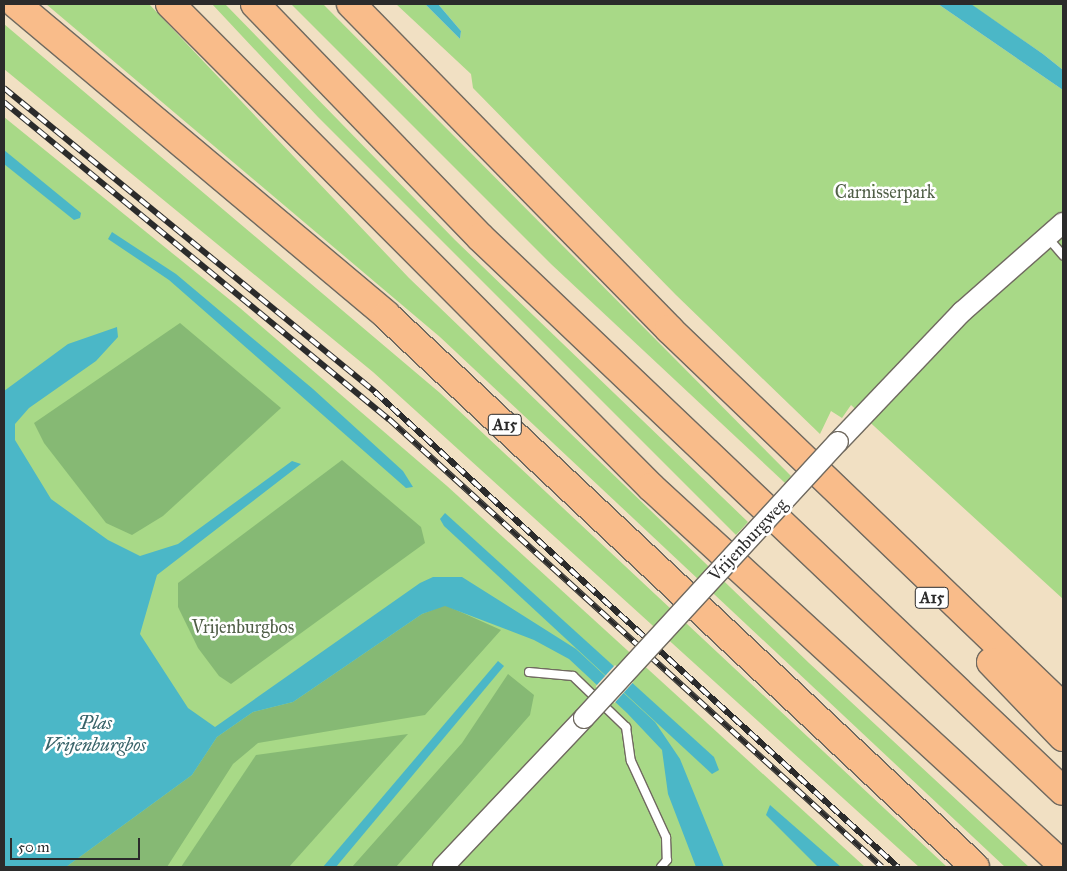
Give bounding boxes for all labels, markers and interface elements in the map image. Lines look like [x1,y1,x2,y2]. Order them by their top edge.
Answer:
park label: Carnisserpark [835,181,935,203]
road number: A15 [488,412,522,438]
street label: Vrijenburgweg [704,494,792,586]
road number: A15 [914,584,950,612]
park label: Vrijenburgbos [192,616,294,638]
water label: Plas Vrijenburgbos [44,712,146,756]
scale bar [12,828,142,860]
text: 50 m [18,838,50,856]

